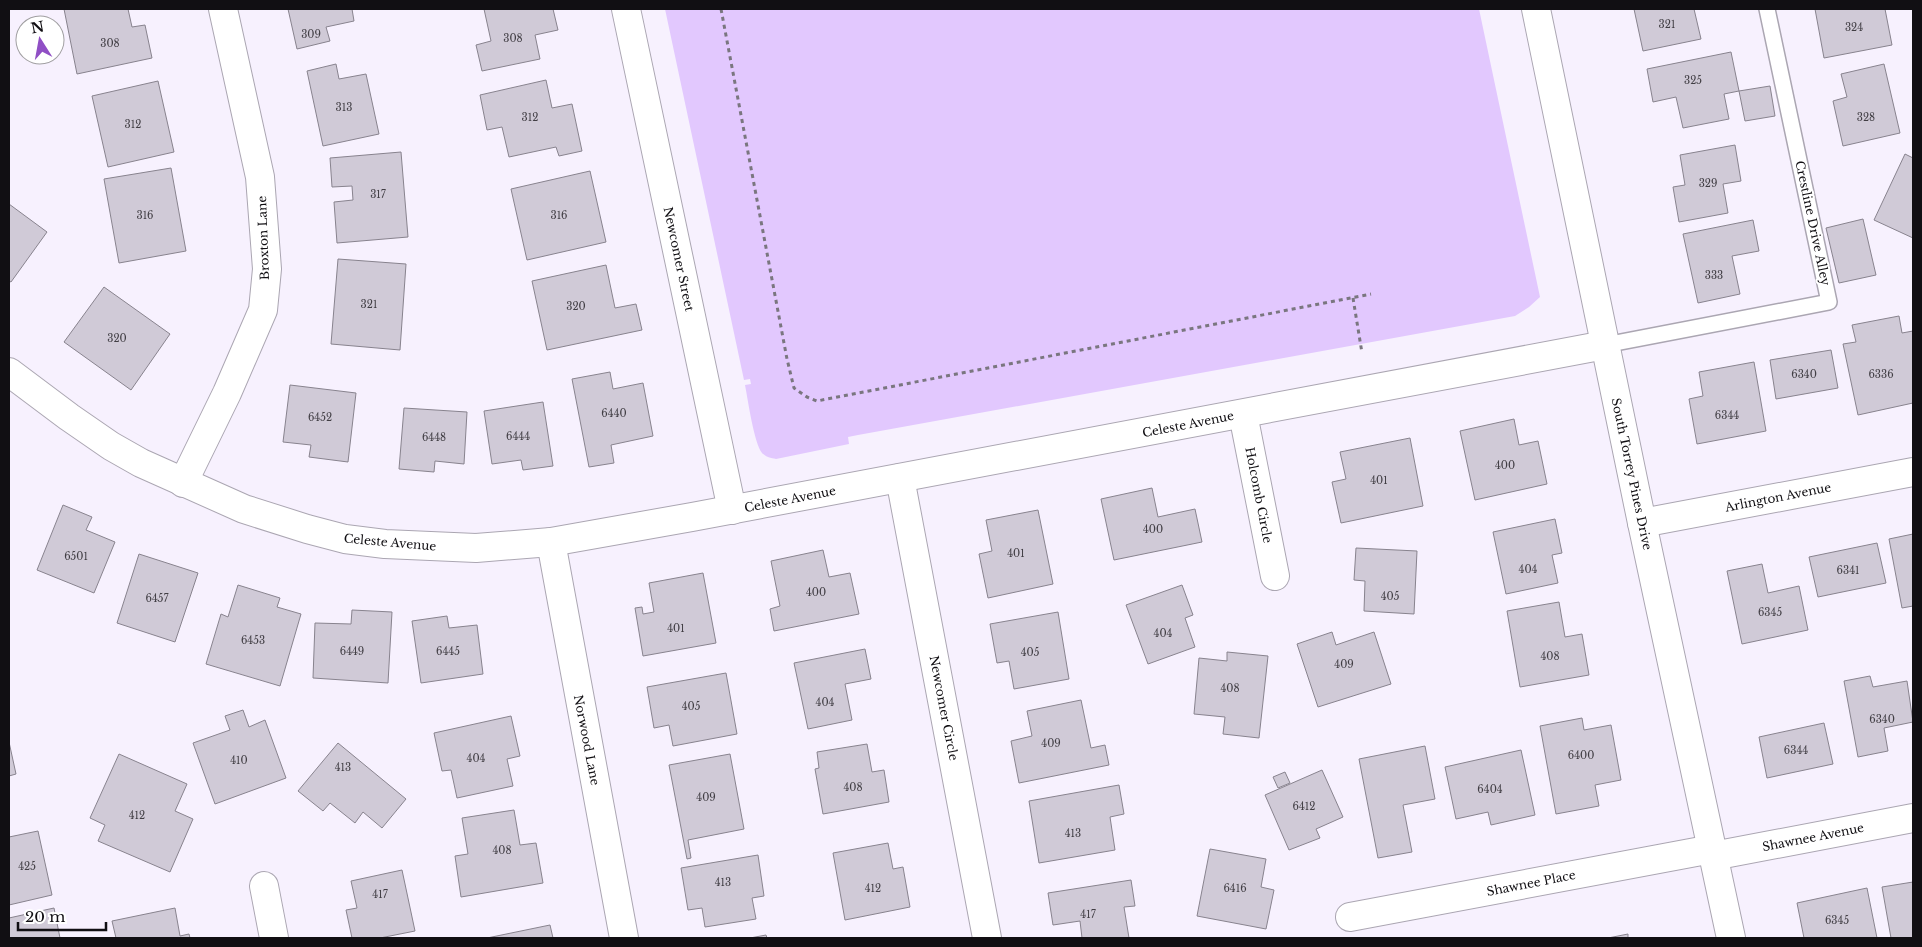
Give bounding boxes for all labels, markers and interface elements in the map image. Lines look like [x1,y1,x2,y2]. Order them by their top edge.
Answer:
north arrow [15,15,65,65]
text: N [29,17,46,37]
house number: 321 [1659,18,1675,31]
house number: 324 [1845,21,1863,34]
house number: 309 [301,28,321,41]
house number: 308 [503,32,523,45]
house number: 308 [100,37,120,50]
house number: 325 [1684,74,1702,87]
house number: 313 [336,101,352,114]
house number: 312 [522,111,538,124]
house number: 328 [1857,111,1875,124]
house number: 312 [125,118,141,131]
street label: Crestline Drive Alley [1792,159,1834,287]
house number: 329 [1699,177,1717,190]
house number: 317 [370,188,387,201]
street label: Broxton Lane [254,196,272,280]
street label: Newcomer Street [661,205,697,313]
house number: 316 [136,209,154,222]
house number: 316 [550,209,568,222]
house number: 333 [1705,269,1723,282]
house number: 321 [361,298,377,311]
house number: 320 [566,300,586,313]
house number: 320 [107,332,127,345]
house number: 6340 [1791,368,1817,381]
house number: 6336 [1868,368,1894,381]
street label: South Torrey Pines Drive [1609,397,1655,552]
house number: 6440 [601,407,627,420]
street label: Celeste Avenue [1141,408,1235,440]
house number: 6344 [1715,409,1739,422]
house number: 6452 [308,411,332,424]
house number: 6444 [506,430,530,443]
house number: 6448 [422,431,446,444]
street label: Holcomb Circle [1242,446,1276,544]
house number: 400 [1495,459,1515,472]
house number: 401 [1370,474,1388,487]
street label: Arlington Avenue [1723,479,1832,515]
street label: Celeste Avenue [743,483,837,515]
house number: 400 [1143,523,1163,536]
street label: Celeste Avenue [343,530,437,554]
house number: 401 [1007,547,1025,560]
house number: 6501 [64,550,88,563]
house number: 404 [1519,563,1538,576]
house number: 6341 [1837,564,1859,577]
house number: 400 [806,586,826,599]
house number: 405 [1381,590,1400,603]
house number: 6457 [146,592,169,605]
house number: 6345 [1758,606,1782,619]
house number: 401 [667,622,685,635]
house number: 404 [1154,627,1173,640]
house number: 6453 [241,634,265,647]
house number: 6449 [340,645,364,658]
house number: 6445 [436,645,460,658]
house number: 405 [1021,646,1040,659]
house number: 408 [1540,650,1560,663]
street label: Newcomer Circle [926,654,962,762]
house number: 409 [1334,658,1354,671]
house number: 408 [1220,682,1240,695]
street label: Norwood Lane [571,694,603,787]
house number: 404 [816,696,835,709]
house number: 405 [682,700,701,713]
house number: 6340 [1869,713,1895,726]
house number: 409 [1041,737,1061,750]
house number: 6344 [1784,744,1808,757]
house number: 6400 [1568,749,1594,762]
house number: 404 [467,752,486,765]
house number: 410 [230,754,248,767]
house number: 413 [335,761,351,774]
house number: 408 [843,781,863,794]
house number: 6404 [1477,783,1503,796]
house number: 409 [696,791,716,804]
house number: 6412 [1293,800,1315,813]
house number: 412 [129,809,145,822]
street label: Shawnee Avenue [1761,820,1865,854]
house number: 413 [1065,827,1081,840]
house number: 408 [492,844,512,857]
house number: 425 [18,860,36,873]
street label: Shawnee Place [1485,867,1577,899]
house number: 413 [715,876,731,889]
house number: 412 [865,882,881,895]
house number: 6416 [1223,882,1247,895]
house number: 417 [372,888,389,901]
scale bar [18,900,105,932]
text: 20 m [25,907,65,926]
house number: 417 [1080,908,1097,921]
house number: 6345 [1825,914,1849,927]

